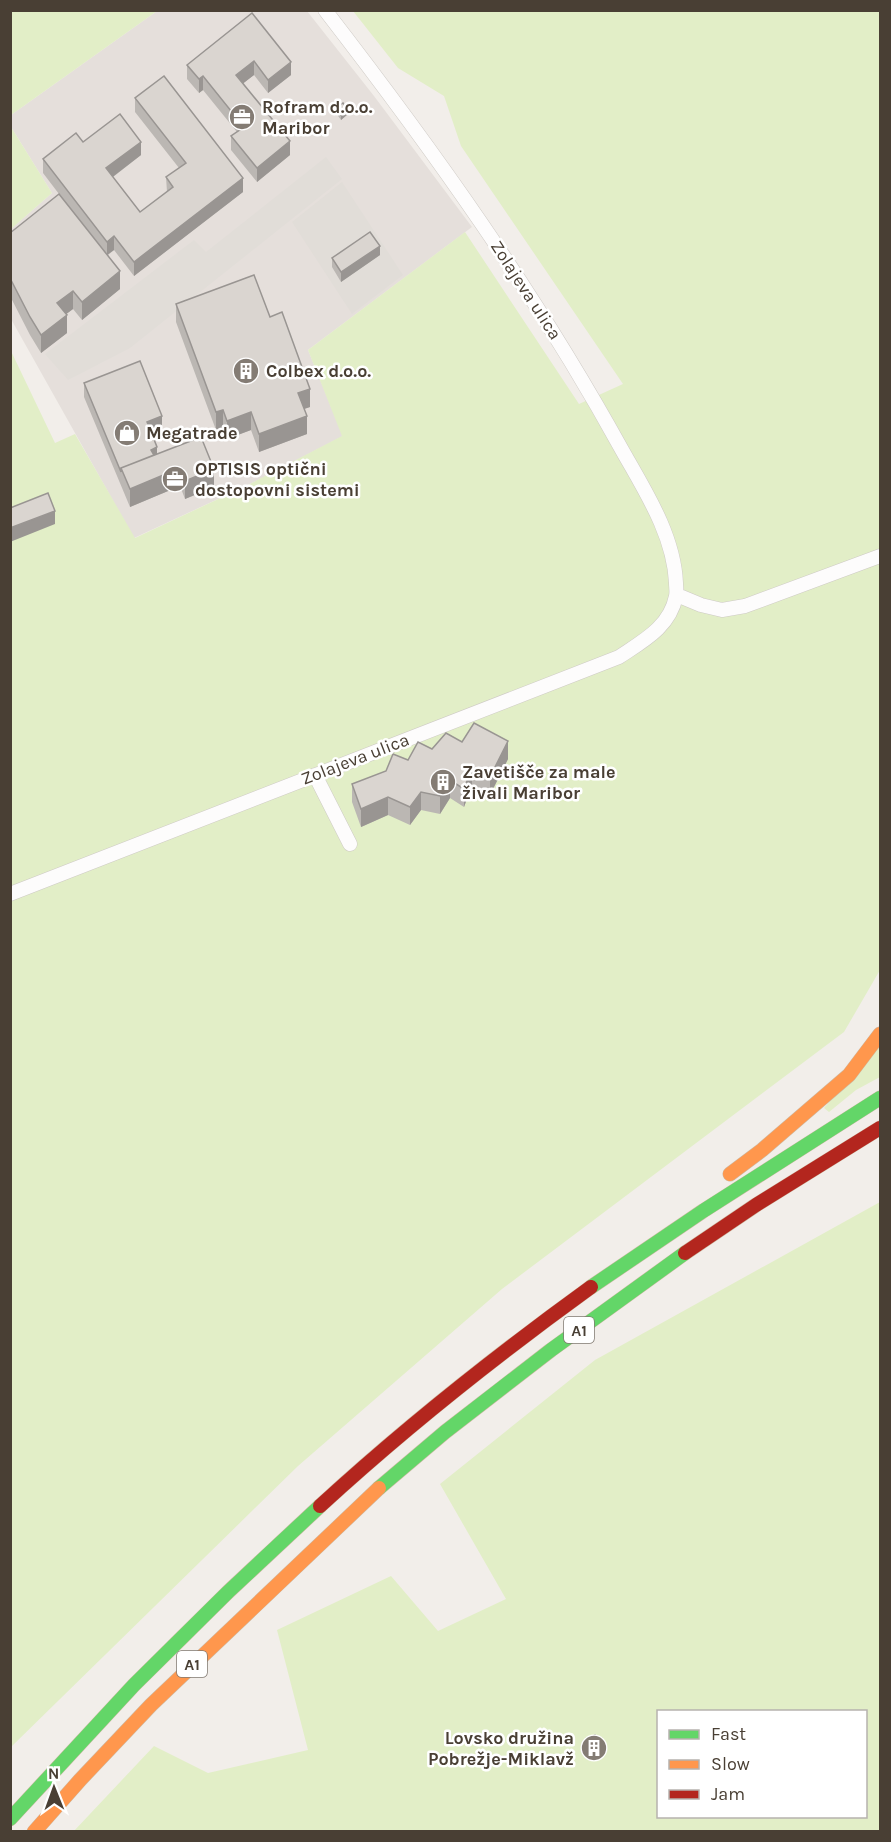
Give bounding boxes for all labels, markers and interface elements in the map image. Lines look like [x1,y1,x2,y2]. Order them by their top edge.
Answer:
place label: Rofram d.o.o. Maribor [262,96,373,139]
office icon: Rofram d.o.o. Maribor [227,102,257,132]
street label: Zolajeva ulica [486,236,566,344]
building icon: Colbex d.o.o. [231,356,261,386]
place label: Colbex d.o.o. [266,360,371,382]
shop icon: Megatrade [112,418,142,448]
place label: Megatrade [146,422,238,444]
place label: OPTISIS optični dostopovni sistemi [195,458,360,501]
office icon: OPTISIS optični dostopovni sistemi [160,464,190,494]
street label: Zolajeva ulica [298,728,412,790]
place label: Zavetišče za male živali Maribor [462,761,615,804]
building icon: Zavetišče za male živali Maribor [428,767,458,797]
road number: A1 [564,1317,594,1343]
road number: A1 [177,1651,207,1677]
legend [657,1710,867,1818]
text: Fast [711,1723,746,1745]
place label: Lovsko družina Pobrežje-Miklavž [428,1727,574,1770]
building icon: Lovsko družina Pobrežje-Miklavž [579,1733,609,1763]
text: Slow [711,1753,750,1775]
north arrow [24,1758,84,1818]
text: N [48,1764,60,1783]
text: Jam [711,1783,745,1805]

